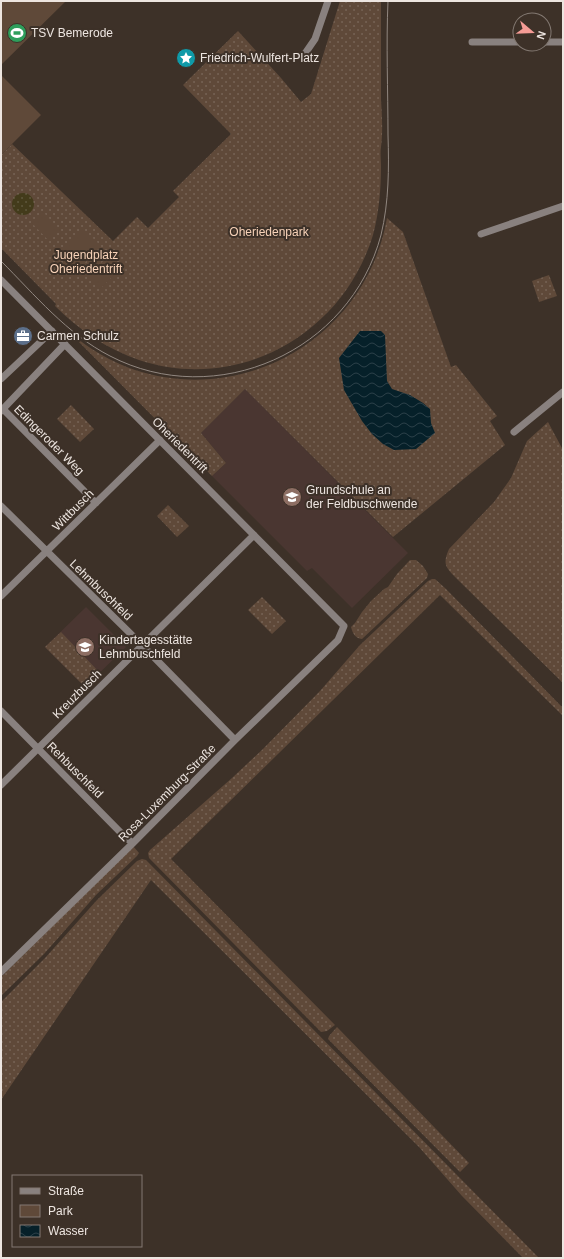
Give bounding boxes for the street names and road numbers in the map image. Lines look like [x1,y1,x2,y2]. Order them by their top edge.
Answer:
street label: Edingeroder Weg [11,402,87,478]
street label: Oheriedentrift [149,414,211,476]
street label: Wittbusch [49,486,97,534]
street label: Lehmbuschfeld [67,557,135,623]
street label: Kreuzbusch [50,667,104,721]
street label: Rehbuschfeld [44,739,106,801]
street label: Rosa-Luxemburg-Straße [115,741,219,845]

